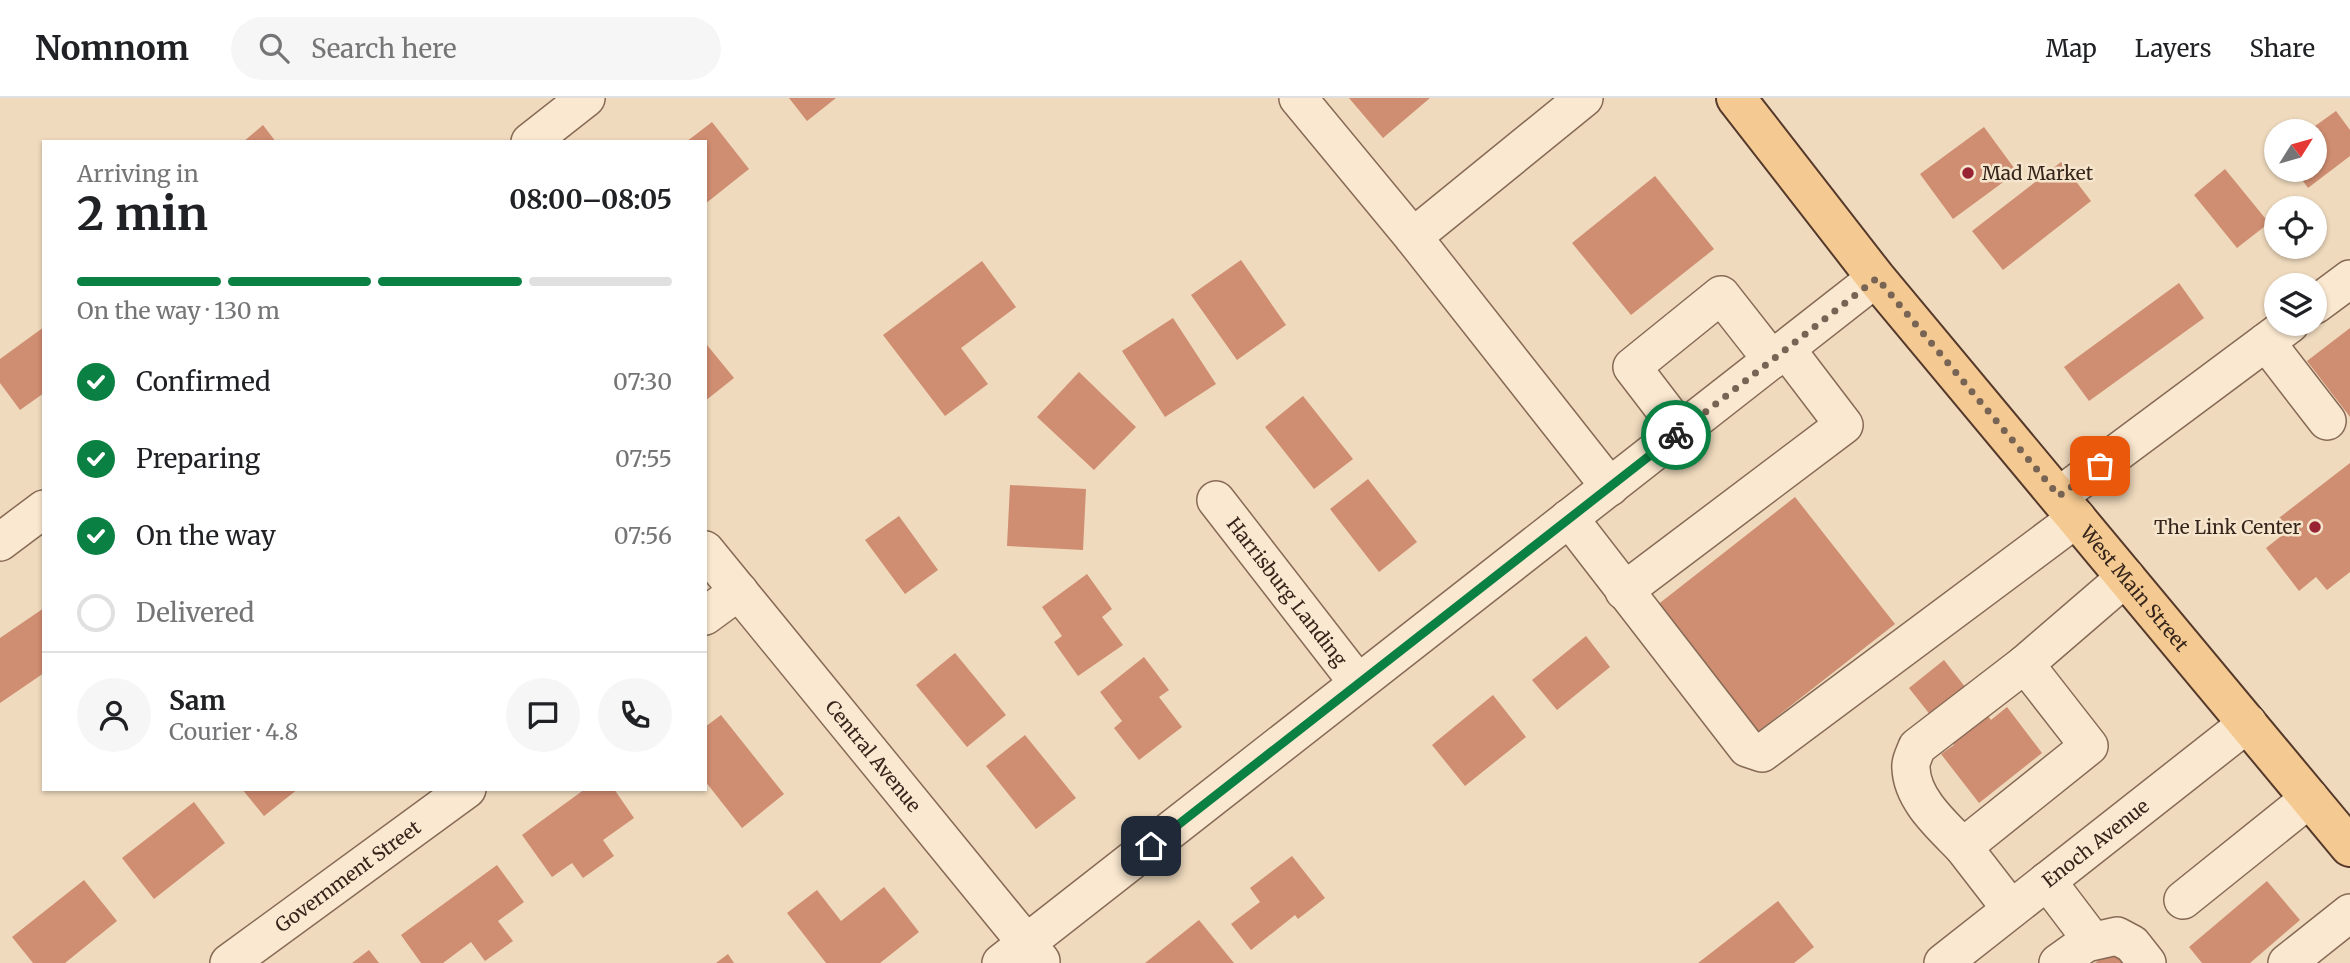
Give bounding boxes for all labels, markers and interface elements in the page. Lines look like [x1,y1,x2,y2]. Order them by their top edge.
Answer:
search box [231,17,721,80]
text: Nomnom [35,28,189,69]
icon: search [255,29,293,67]
text: Search here [311,32,457,65]
text: Map [2046,33,2097,64]
text: Layers [2135,33,2211,64]
text: Share [2249,33,2315,64]
north arrow [2264,119,2328,182]
map controls [2264,119,2327,336]
text: Arriving in [77,159,199,188]
place label: Mad Market [1982,161,2094,185]
marker: Mad Market [1960,165,1976,181]
text: 08:00–08:05 [509,183,672,216]
text: 2 min [77,185,208,243]
button: locate [2264,196,2327,259]
button: layers [2264,273,2327,336]
text: On the way · 130 m [77,296,280,325]
icon: check [77,363,115,401]
text: Confirmed [136,365,271,398]
text: 07:30 [613,367,672,396]
courier [1641,400,1711,470]
icon: bike [1657,416,1695,454]
pin [2070,436,2130,496]
icon: check [77,440,115,478]
text: Preparing [136,442,260,475]
text: 07:55 [615,444,672,473]
icon: bag [2081,447,2119,485]
street label: Harrisburg Landing [1222,512,1353,671]
place label: The Link Center [2154,515,2301,539]
icon: check [77,517,115,555]
text: On the way [136,519,276,552]
marker: The Link Center [2307,519,2323,535]
street label: West Main Street [2075,520,2194,657]
text: 07:56 [614,521,672,550]
text: Delivered [136,596,255,629]
button: person [77,678,151,752]
button: chat [506,678,580,752]
button: phone [598,678,672,752]
text: Sam [169,684,226,717]
street label: Central Avenue [820,695,926,817]
text: Courier · 4.8 [169,717,298,746]
street label: Enoch Avenue [2037,794,2154,892]
street label: Government Street [270,815,426,937]
pin [1121,816,1181,876]
icon: home [1132,827,1170,865]

